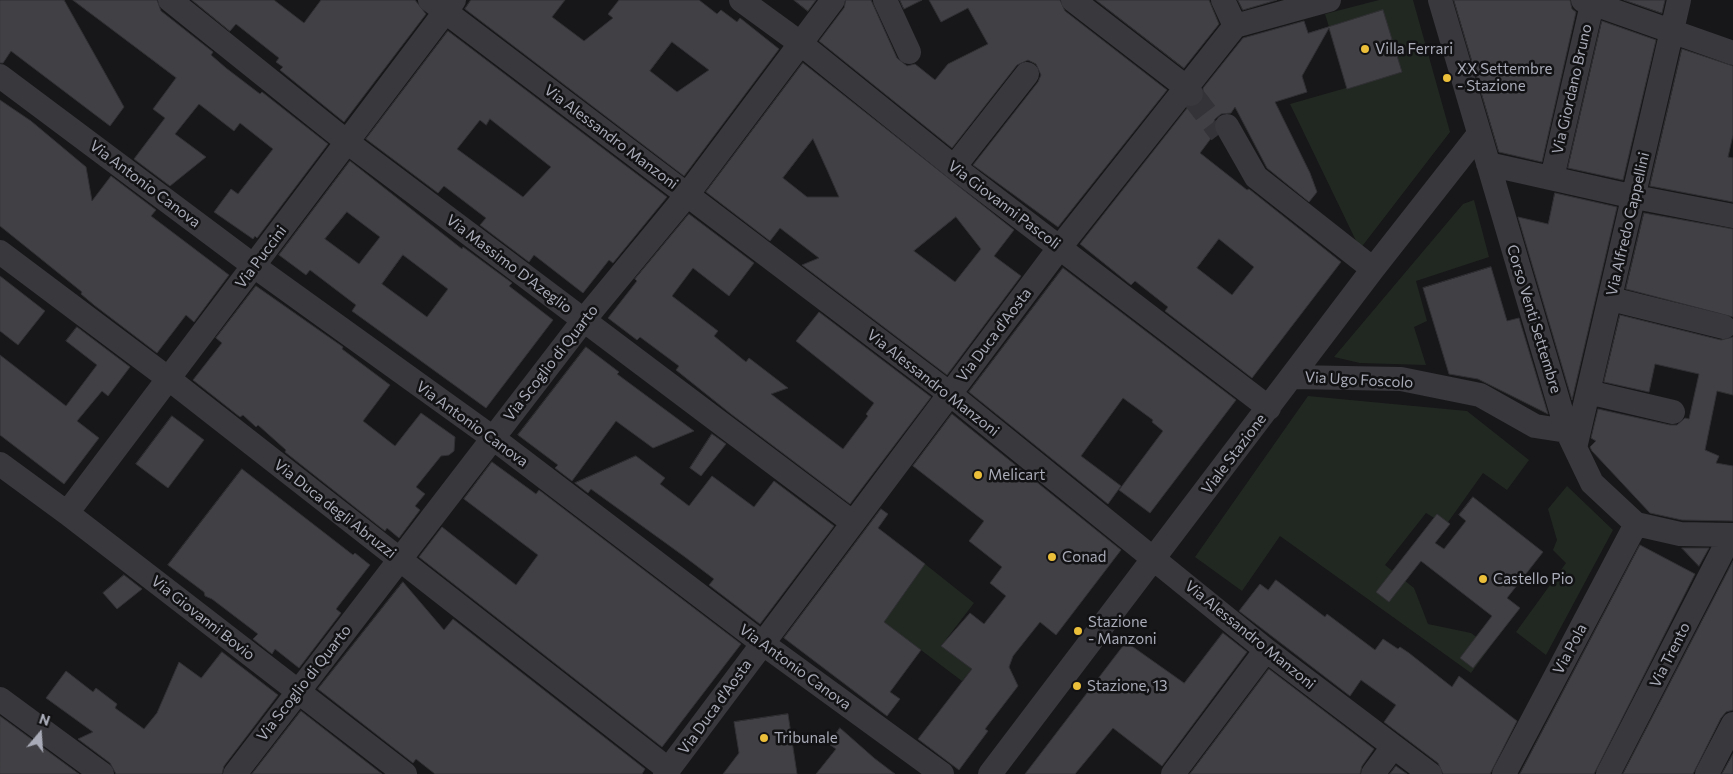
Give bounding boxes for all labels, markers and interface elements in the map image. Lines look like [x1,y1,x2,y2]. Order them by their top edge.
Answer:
street label: Via Giordano Bruno [1548,22,1596,156]
place label: Villa Ferrari [1375,40,1453,58]
marker: Villa Ferrari [1359,43,1371,55]
place label: XX Settembre - Stazione [1457,60,1553,95]
marker: XX Settembre - Stazione [1441,72,1453,84]
street label: Via Alessandro Manzoni [541,81,681,193]
street label: Via Antonio Canova [86,137,204,231]
street label: Via Alfredo Cappellini [1603,150,1653,298]
street label: Via Giovanni Pascoli [944,157,1064,253]
street label: Via Massimo D'Azeglio [442,211,576,317]
street label: Via Puccini [232,222,290,292]
street label: Corso Venti Settembre [1503,242,1565,396]
street label: Via Duca d'Aosta [953,285,1035,385]
street label: Via Scoglio di Quarto [500,301,602,425]
street label: Via Alessandro Manzoni [863,326,1003,440]
street label: Via Ugo Foscolo [1304,368,1414,392]
street label: Via Antonio Canova [413,377,531,471]
street label: Viale Stazione [1198,410,1270,498]
street label: Via Duca degli Abruzzi [270,456,400,562]
place label: Melicart [988,466,1045,484]
marker: Melicart [972,469,984,481]
place label: Conad [1062,548,1106,566]
marker: Conad [1046,551,1058,563]
place label: Castello Pio [1493,570,1574,588]
street label: Via Giovanni Bovio [148,572,258,664]
marker: Castello Pio [1477,573,1489,585]
street label: Via Alessandro Manzoni [1181,577,1319,693]
place label: Stazione - Manzoni [1088,613,1157,648]
street label: Via Antonio Canova [736,620,854,714]
street label: Via Trento [1646,620,1694,690]
street label: Via Scoglio di Quarto [253,621,355,745]
street label: Via Pola [1549,621,1591,677]
marker: Stazione - Manzoni [1072,625,1084,637]
street label: Via Duca d'Aosta [675,656,755,758]
place label: Stazione, 13 [1087,677,1168,695]
marker: Stazione, 13 [1071,680,1083,692]
north arrow [15,709,65,759]
text: N [37,710,52,729]
place label: Tribunale [774,729,838,747]
marker: Tribunale [758,732,770,744]

